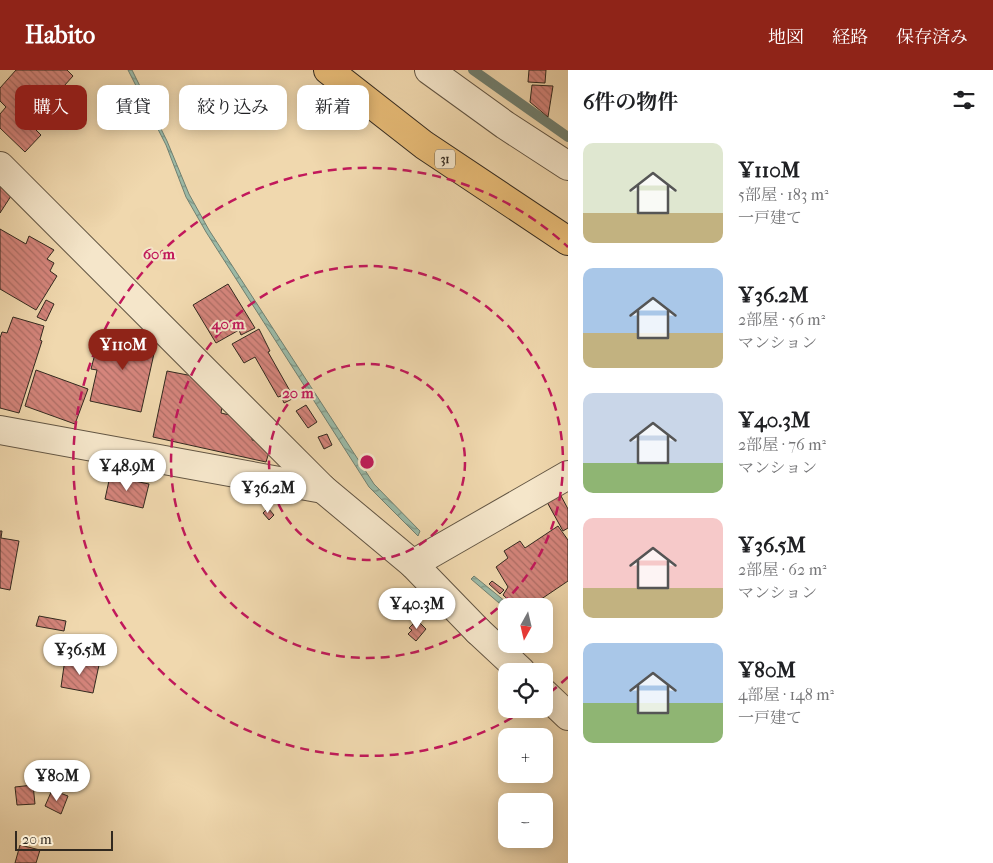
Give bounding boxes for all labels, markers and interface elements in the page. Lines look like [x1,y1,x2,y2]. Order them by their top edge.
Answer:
text: Habito [25,21,95,49]
text: 地図 [768,27,804,48]
text: 経路 [832,27,868,48]
text: 保存済み [896,27,968,48]
chip: 購入 [15,85,87,130]
chip: 賃貸 [97,85,169,130]
chip: 絞り込み [179,85,287,130]
chip: 新着 [297,85,369,130]
icon: filters [950,86,978,114]
text: 6件の物件 [583,90,678,114]
road number: 31 [435,150,455,168]
text: ¥110M [738,158,800,182]
icon: home [623,163,683,223]
text: 5部屋 · 183 m² [738,185,829,204]
text: 一戸建て [738,208,802,227]
text: 60 m [143,245,176,263]
text: ¥36.2M [738,283,808,307]
icon: home [623,288,683,348]
text: 2部屋 · 56 m² [738,310,825,329]
text: 40 m [211,315,245,333]
pin: ¥110M [88,328,158,371]
text: マンション [738,333,817,352]
text: ¥110M [99,335,147,354]
text: 20 m [282,384,314,402]
text: ¥40.3M [738,408,810,432]
icon: home [623,413,683,473]
text: 2部屋 · 76 m² [738,435,826,454]
pin: ¥48.9M [86,450,168,492]
centre of rings [358,453,376,471]
text: ¥48.9M [99,456,155,475]
text: マンション [738,458,817,477]
pin: ¥36.2M [227,472,309,514]
text: ¥36.2M [241,478,295,497]
text: ¥36.5M [738,533,806,557]
icon: home [623,538,683,598]
text: 2部屋 · 62 m² [738,560,826,579]
text: マンション [738,583,817,602]
pin: ¥40.3M [376,588,458,630]
text: ¥40.3M [390,594,445,613]
north arrow [498,598,552,652]
map controls [498,598,553,848]
pin: ¥36.5M [39,634,121,676]
text: ¥36.5M [54,640,106,659]
text: ¥80M [738,658,796,682]
button: locate [498,663,553,718]
icon: home [623,663,683,723]
text: 4部屋 · 148 m² [738,685,834,704]
text: 一戸建て [738,708,802,727]
button: + [498,728,553,783]
pin: ¥80M [27,760,87,802]
text: ¥80M [35,766,79,785]
button: − [498,793,553,848]
scale bar [15,828,112,851]
text: 20 m [22,831,52,848]

